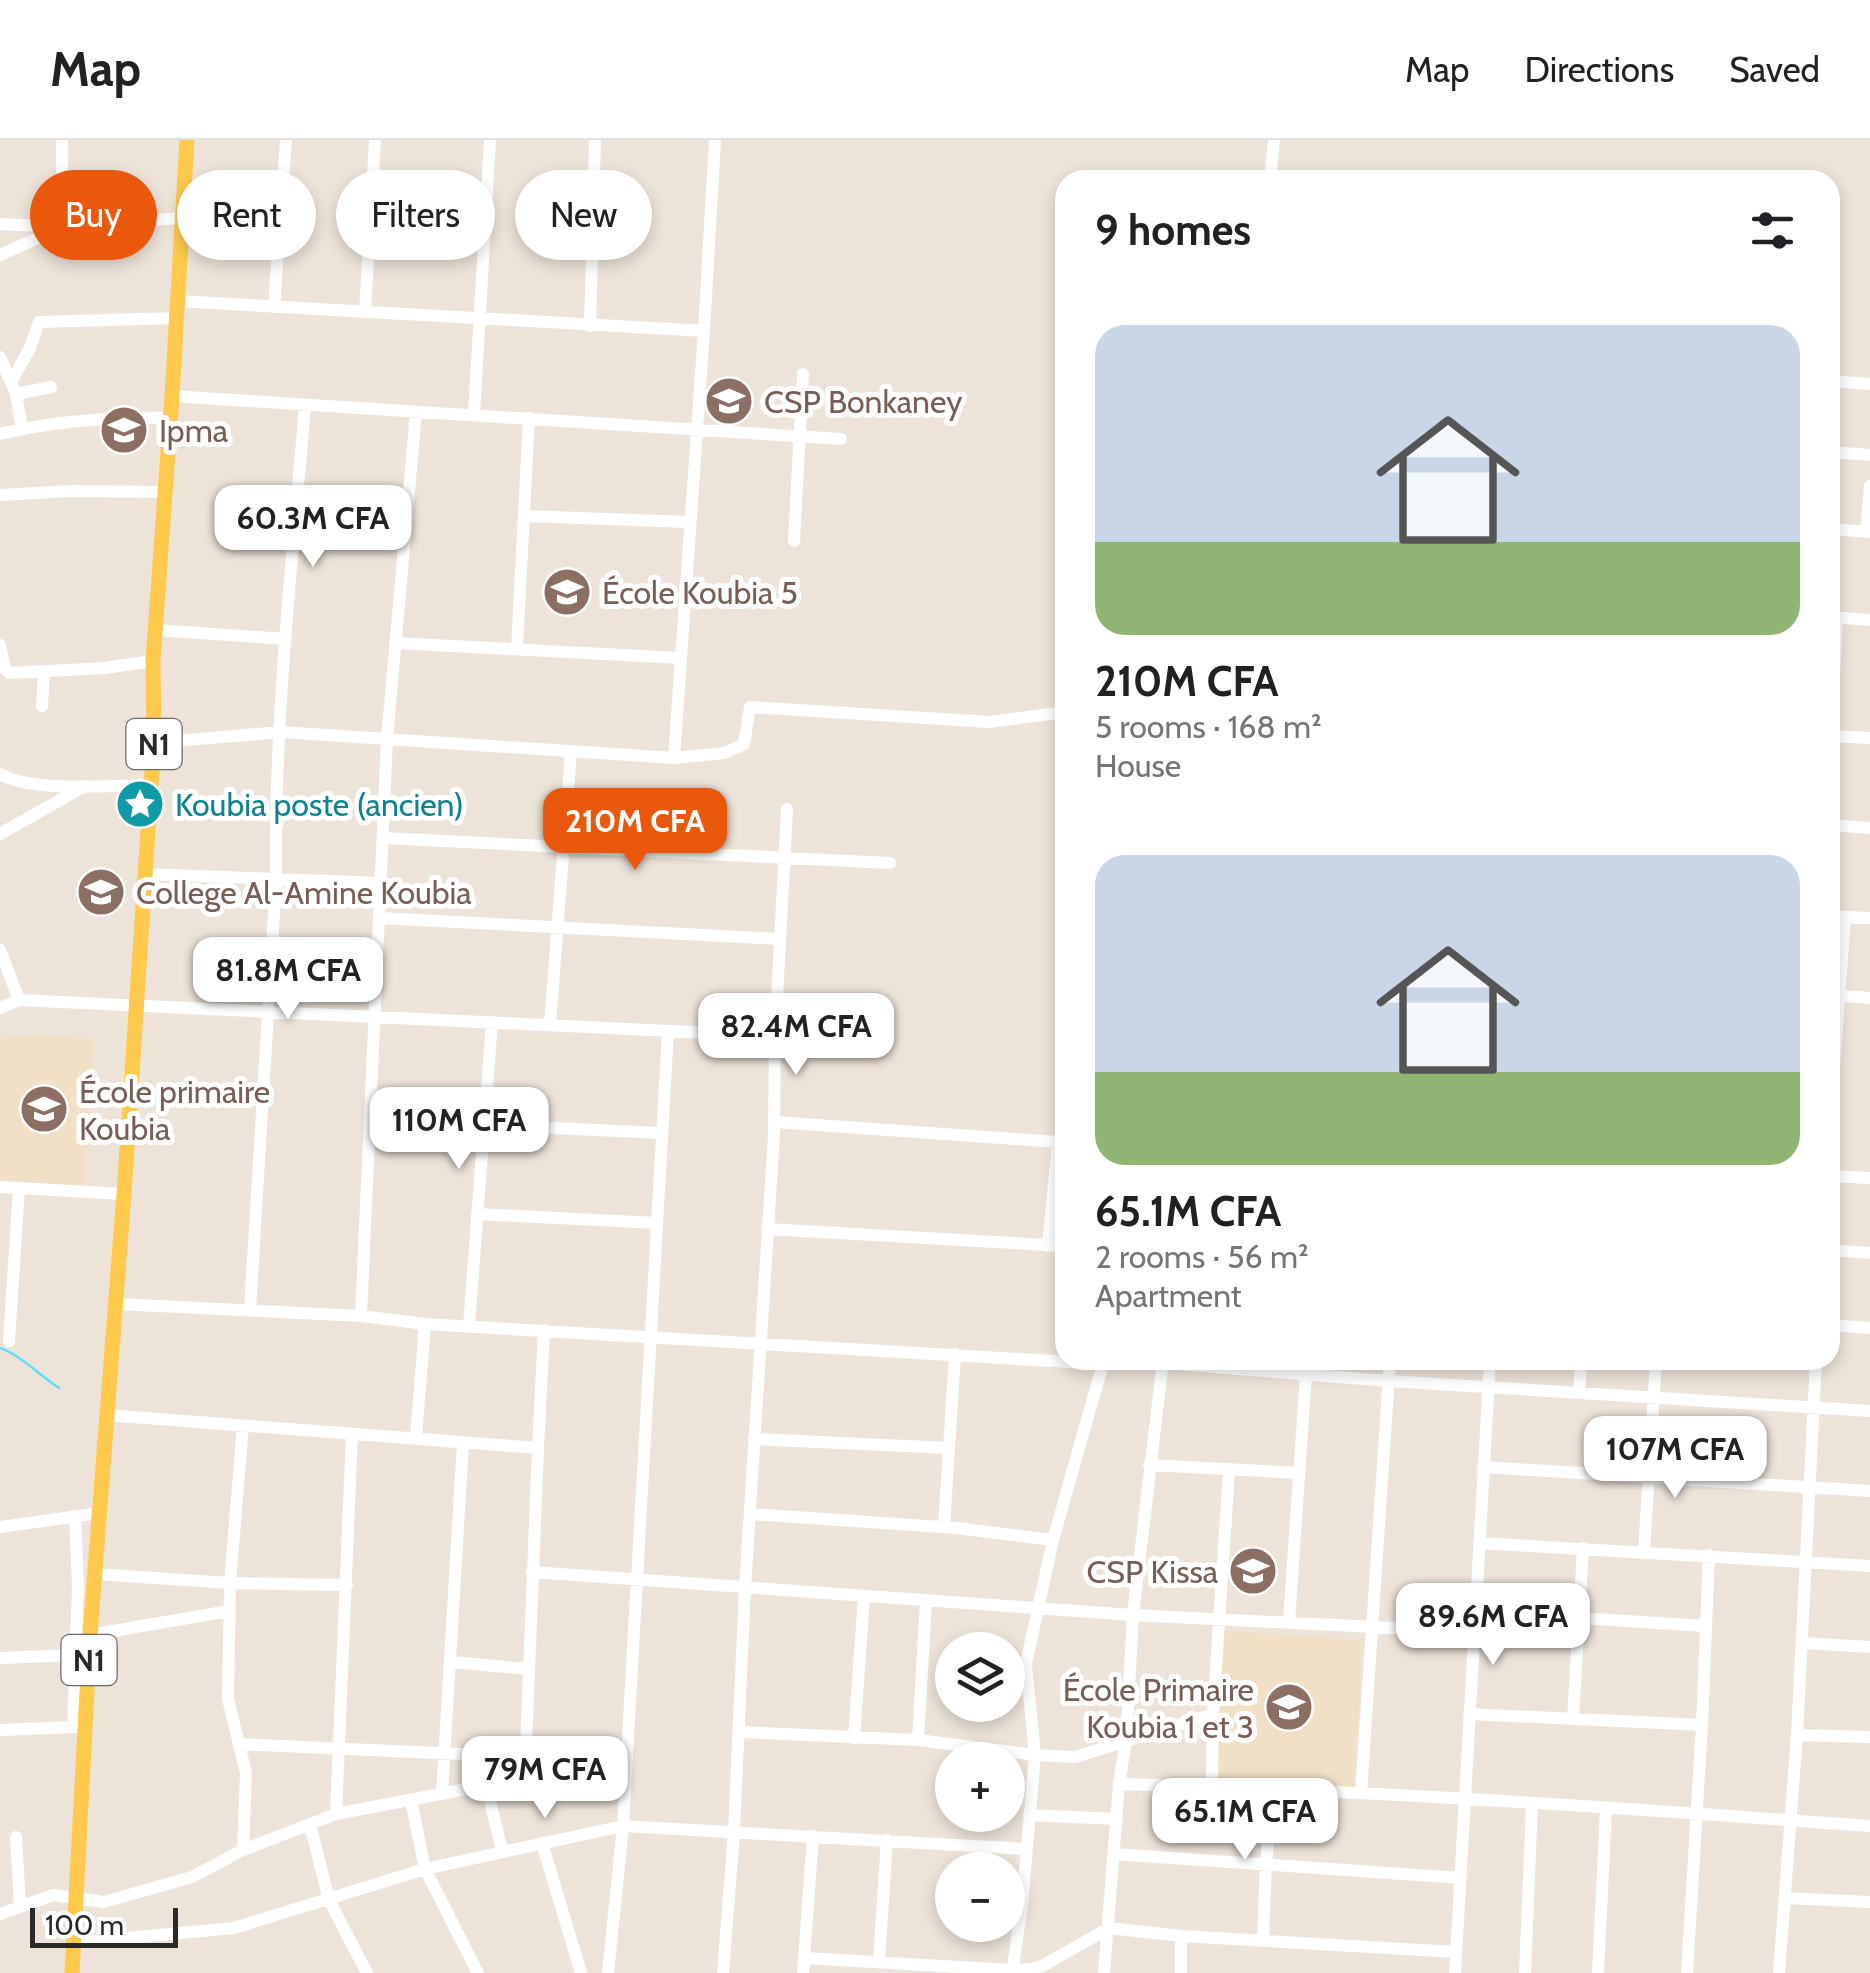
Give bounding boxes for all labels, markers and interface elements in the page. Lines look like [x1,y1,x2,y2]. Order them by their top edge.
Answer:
text: Map [50,40,141,98]
text: Map [1405,48,1470,91]
text: Directions [1525,48,1674,91]
text: Saved [1729,48,1820,91]
chip: Buy [30,170,157,260]
chip: Rent [177,170,316,260]
chip: Filters [336,170,495,260]
chip: New [515,170,652,260]
icon: filters [1745,203,1800,258]
text: 9 homes [1095,204,1251,256]
school or university icon: CSP Bonkaney [703,375,755,427]
place label: CSP Bonkaney [764,382,962,421]
icon: home [1358,390,1538,570]
school or university icon: Ipma [98,404,150,456]
place label: Ipma [159,411,229,450]
pin: 60.3M CFA [199,485,427,570]
text: 60.3M CFA [236,498,390,537]
school or university icon: École Koubia 5 [541,566,593,618]
place label: École Koubia 5 [602,573,798,612]
text: 210M CFA [1095,655,1278,707]
text: 5 rooms · 168 m² [1095,707,1322,746]
road number: N1 [126,719,182,769]
text: House [1095,746,1181,785]
place icon: Koubia poste (ancien) [114,778,166,830]
place label: Koubia poste (ancien) [175,785,464,824]
pin: 210M CFA [532,788,738,873]
text: 210M CFA [565,801,705,840]
school or university icon: College Al-Amine Koubia [75,866,127,918]
place label: College Al-Amine Koubia [136,873,472,912]
icon: home [1358,920,1538,1100]
pin: 81.8M CFA [174,937,402,1022]
text: 81.8M CFA [215,950,361,989]
pin: 82.4M CFA [682,993,910,1078]
text: 82.4M CFA [720,1006,872,1045]
place label: École primaire Koubia [79,1072,270,1148]
school or university icon: École primaire Koubia [18,1083,70,1135]
pin: 110M CFA [356,1087,562,1172]
text: 110M CFA [392,1100,526,1139]
text: 65.1M CFA [1095,1185,1281,1237]
text: 2 rooms · 56 m² [1095,1237,1309,1276]
text: Apartment [1095,1276,1242,1315]
pin: 107M CFA [1572,1416,1778,1501]
text: 107M CFA [1606,1429,1744,1468]
school or university icon: CSP Kissa [1227,1545,1279,1597]
place label: CSP Kissa [1087,1552,1219,1591]
pin: 89.6M CFA [1379,1583,1607,1668]
text: 89.6M CFA [1418,1596,1568,1635]
map controls [935,1632,1025,1942]
button: layers [935,1632,1025,1722]
road number: N1 [62,1635,116,1685]
place label: École Primaire Koubia 1 et 3 [1063,1670,1254,1746]
school or university icon: École Primaire Koubia 1 et 3 [1263,1681,1315,1733]
pin: 79M CFA [453,1736,637,1821]
button: + [935,1742,1025,1832]
text: 79M CFA [484,1749,606,1788]
pin: 65.1M CFA [1131,1778,1359,1863]
text: 65.1M CFA [1174,1791,1316,1830]
button: − [935,1852,1025,1942]
scale bar [30,1903,178,1948]
text: 100 m [45,1908,124,1942]

